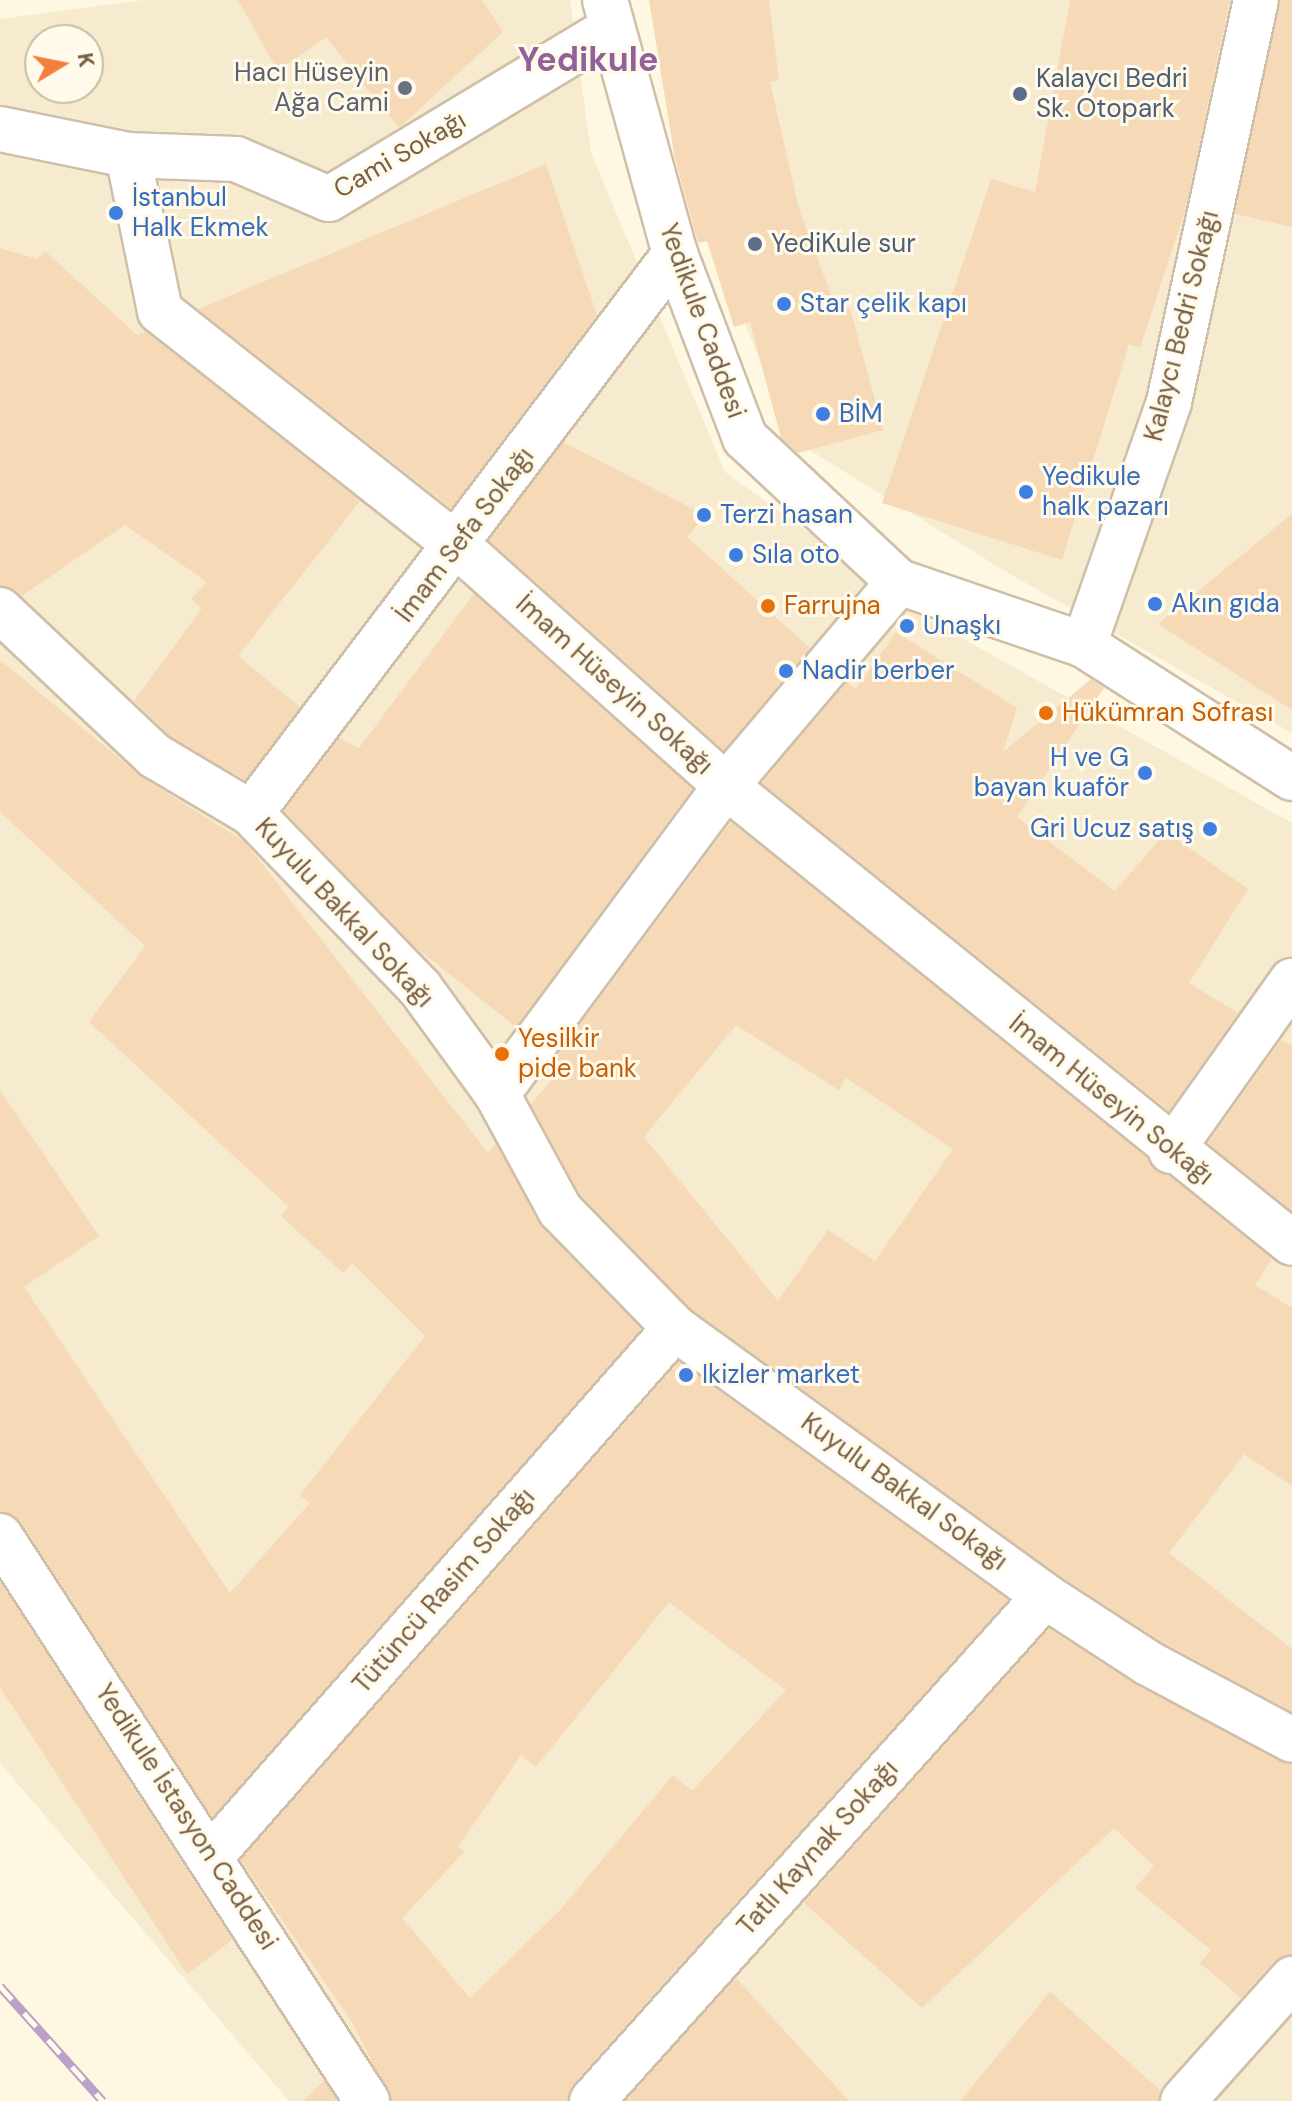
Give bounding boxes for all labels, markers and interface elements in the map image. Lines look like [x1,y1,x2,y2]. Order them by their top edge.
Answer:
north arrow [24,24,104,104]
district label: Yedikule [518,40,658,80]
text: K [71,50,102,70]
place label: Hacı Hüseyin Ağa Cami [234,57,389,118]
place label: Kalaycı Bedri Sk. Otopark [1036,63,1188,124]
marker: Hacı Hüseyin Ağa Cami [396,79,414,97]
marker: Kalaycı Bedri Sk. Otopark [1011,85,1029,103]
street label: Cami Sokağı [329,105,471,205]
place label: İstanbul Halk Ekmek [132,182,268,244]
marker: İstanbul Halk Ekmek [107,204,125,222]
street label: Kalaycı Bedri Sokağı [1138,207,1226,445]
street label: Yedikule Caddesi [652,219,752,423]
place label: YediKule sur [771,228,916,260]
marker: YediKule sur [746,235,764,253]
place label: Star çelik kapı [800,288,967,320]
marker: Star çelik kapı [775,295,793,313]
place label: BİM [839,398,883,430]
marker: BİM [814,405,832,423]
street label: İmam Sefa Sokağı [389,441,541,629]
place label: Yedikule halk pazarı [1042,461,1169,522]
marker: Yedikule halk pazarı [1017,483,1035,501]
place label: Terzi hasan [720,499,853,531]
marker: Terzi hasan [695,506,713,524]
place label: Sıla oto [752,539,840,571]
marker: Sıla oto [727,546,745,564]
street label: İmam Hüseyin Sokağı [509,588,719,782]
place label: Akın gıda [1171,588,1280,620]
place label: Farrujna [784,590,881,622]
marker: Akın gıda [1146,595,1164,613]
marker: Farrujna [759,597,777,615]
place label: Unaşkı [923,610,1001,642]
marker: Unaşkı [898,617,916,635]
place label: Nadir berber [802,655,955,687]
marker: Nadir berber [777,662,795,680]
place label: Hükümran Sofrası [1062,697,1273,729]
marker: Hükümran Sofrası [1037,704,1055,722]
place label: H ve G bayan kuaför [974,742,1129,804]
marker: H ve G bayan kuaför [1136,764,1154,782]
street label: Kuyulu Bakkal Sokağı [248,812,440,1014]
place label: Gri Ucuz satış [1030,813,1194,845]
marker: Gri Ucuz satış [1201,820,1219,838]
street label: İmam Hüseyin Sokağı [1003,1008,1219,1192]
place label: Yesilkir pide bank [518,1023,637,1084]
marker: Yesilkir pide bank [493,1045,511,1063]
place label: Ikizler market [702,1359,860,1391]
marker: Ikizler market [677,1366,695,1384]
street label: Kuyulu Bakkal Sokağı [795,1407,1013,1577]
street label: Tütüncü Rasim Sokağı [346,1482,542,1700]
street label: Yedikule İstasyon Caddesi [88,1678,284,1956]
street label: Tatlı Kaynak Sokağı [731,1754,905,1942]

